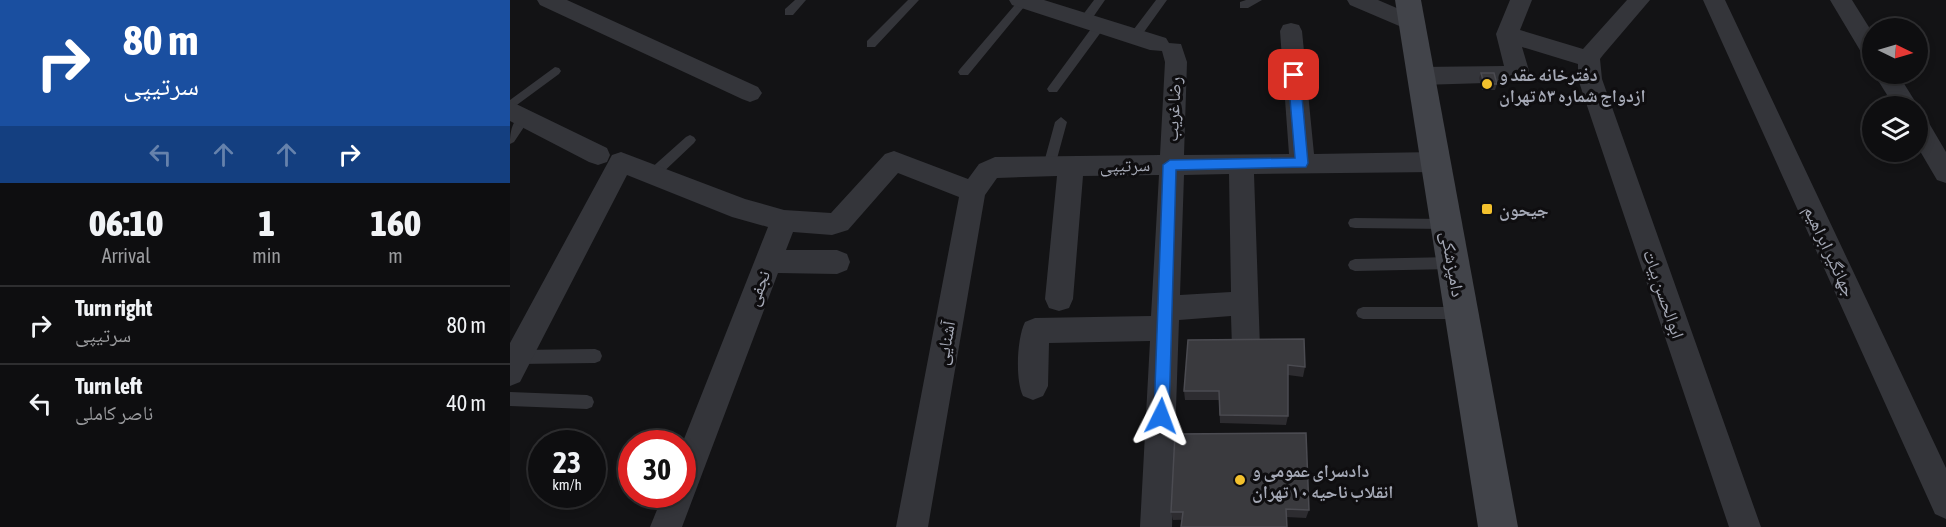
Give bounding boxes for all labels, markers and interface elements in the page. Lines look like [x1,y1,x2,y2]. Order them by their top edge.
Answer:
text: 80 m [123,16,198,64]
north arrow [1862,18,1928,84]
map controls [1862,18,1928,162]
icon: right [24,24,102,102]
pin [1268,49,1319,100]
icon: arrive [1277,58,1310,91]
place label: دفترخانه عقد و ازدواج شماره ۵۳ تهران [1499,64,1646,107]
text: سرتیپی [123,70,199,101]
street label: رضا غریب [1161,76,1186,142]
marker: دفترخانه عقد و ازدواج شماره ۵۳ تهران [1480,77,1494,91]
button: layers [1862,96,1928,162]
icon: left [144,138,177,171]
icon: ahead [207,138,240,171]
icon: ahead [270,138,303,171]
icon: right [333,138,366,171]
street label: سرتیپی [1100,154,1151,177]
place label: جیحون [1499,199,1549,221]
text: 06:10 [89,202,163,244]
text: 1 [258,202,275,244]
text: 160 [370,202,421,244]
marker: جیحون [1480,202,1494,216]
street label: جهانگیر ابراهیم [1798,202,1860,301]
street label: دامپزشکی [1436,230,1469,299]
text: Arrival [102,244,151,267]
text: min [252,244,281,267]
text: m [388,244,403,267]
street label: ابوالحسن بیات [1638,247,1689,342]
street label: نجفی [742,267,775,309]
text: Turn right [75,295,152,321]
icon: right [24,309,57,342]
text: 80 m [446,312,486,338]
street label: آشنایی [931,319,960,367]
text: سرتیپی [75,323,131,346]
text: Turn left [75,373,142,399]
position arrow [1129,384,1193,448]
icon: left [24,387,57,420]
text: 40 m [446,390,486,416]
text: ناصر کاملی [75,401,153,424]
speed limit sign: 30 [618,430,696,508]
text: 23 [553,445,581,479]
place label: دادسرای عمومی و انقلاب ناحیه ۱۰ تهران [1252,460,1393,503]
marker: دادسرای عمومی و انقلاب ناحیه ۱۰ تهران [1233,473,1247,487]
text: km/h [552,476,582,493]

